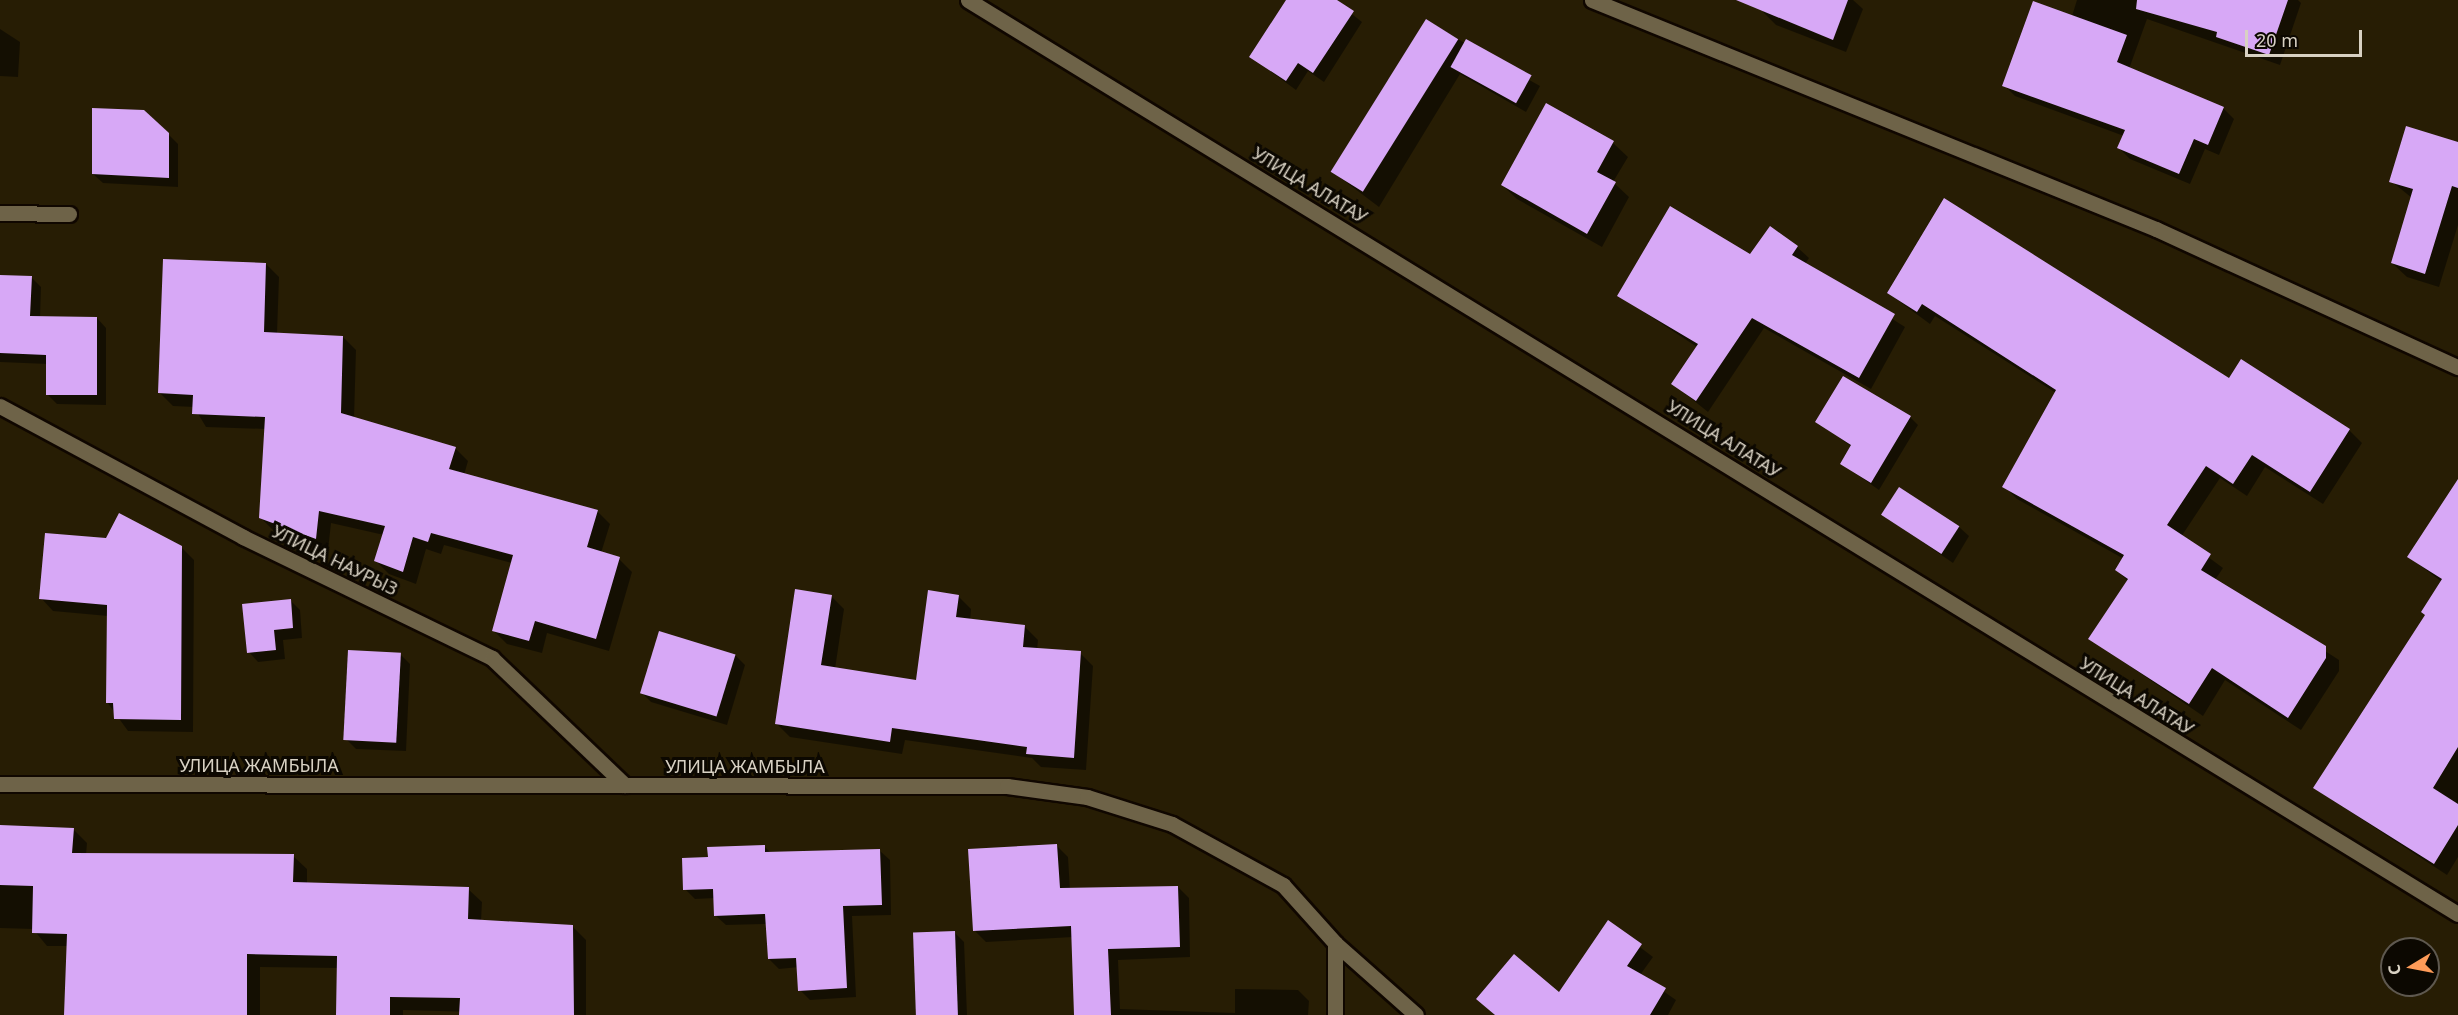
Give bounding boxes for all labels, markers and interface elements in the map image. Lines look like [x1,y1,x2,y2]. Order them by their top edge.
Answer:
scale bar [2248,18,2365,56]
text: 20 m [2256,28,2298,52]
street label: УЛИЦА АЛАТАУ [1249,142,1371,228]
street label: УЛИЦА АЛАТАУ [1663,395,1785,483]
street label: УЛИЦА НАУРЫЗ [269,520,401,600]
street label: УЛИЦА АЛАТАУ [2076,652,2198,740]
street label: УЛИЦА ЖАМБЫЛА [179,754,339,776]
street label: УЛИЦА ЖАМБЫЛА [665,755,825,777]
north arrow [2380,937,2440,997]
text: С [2383,963,2406,977]

